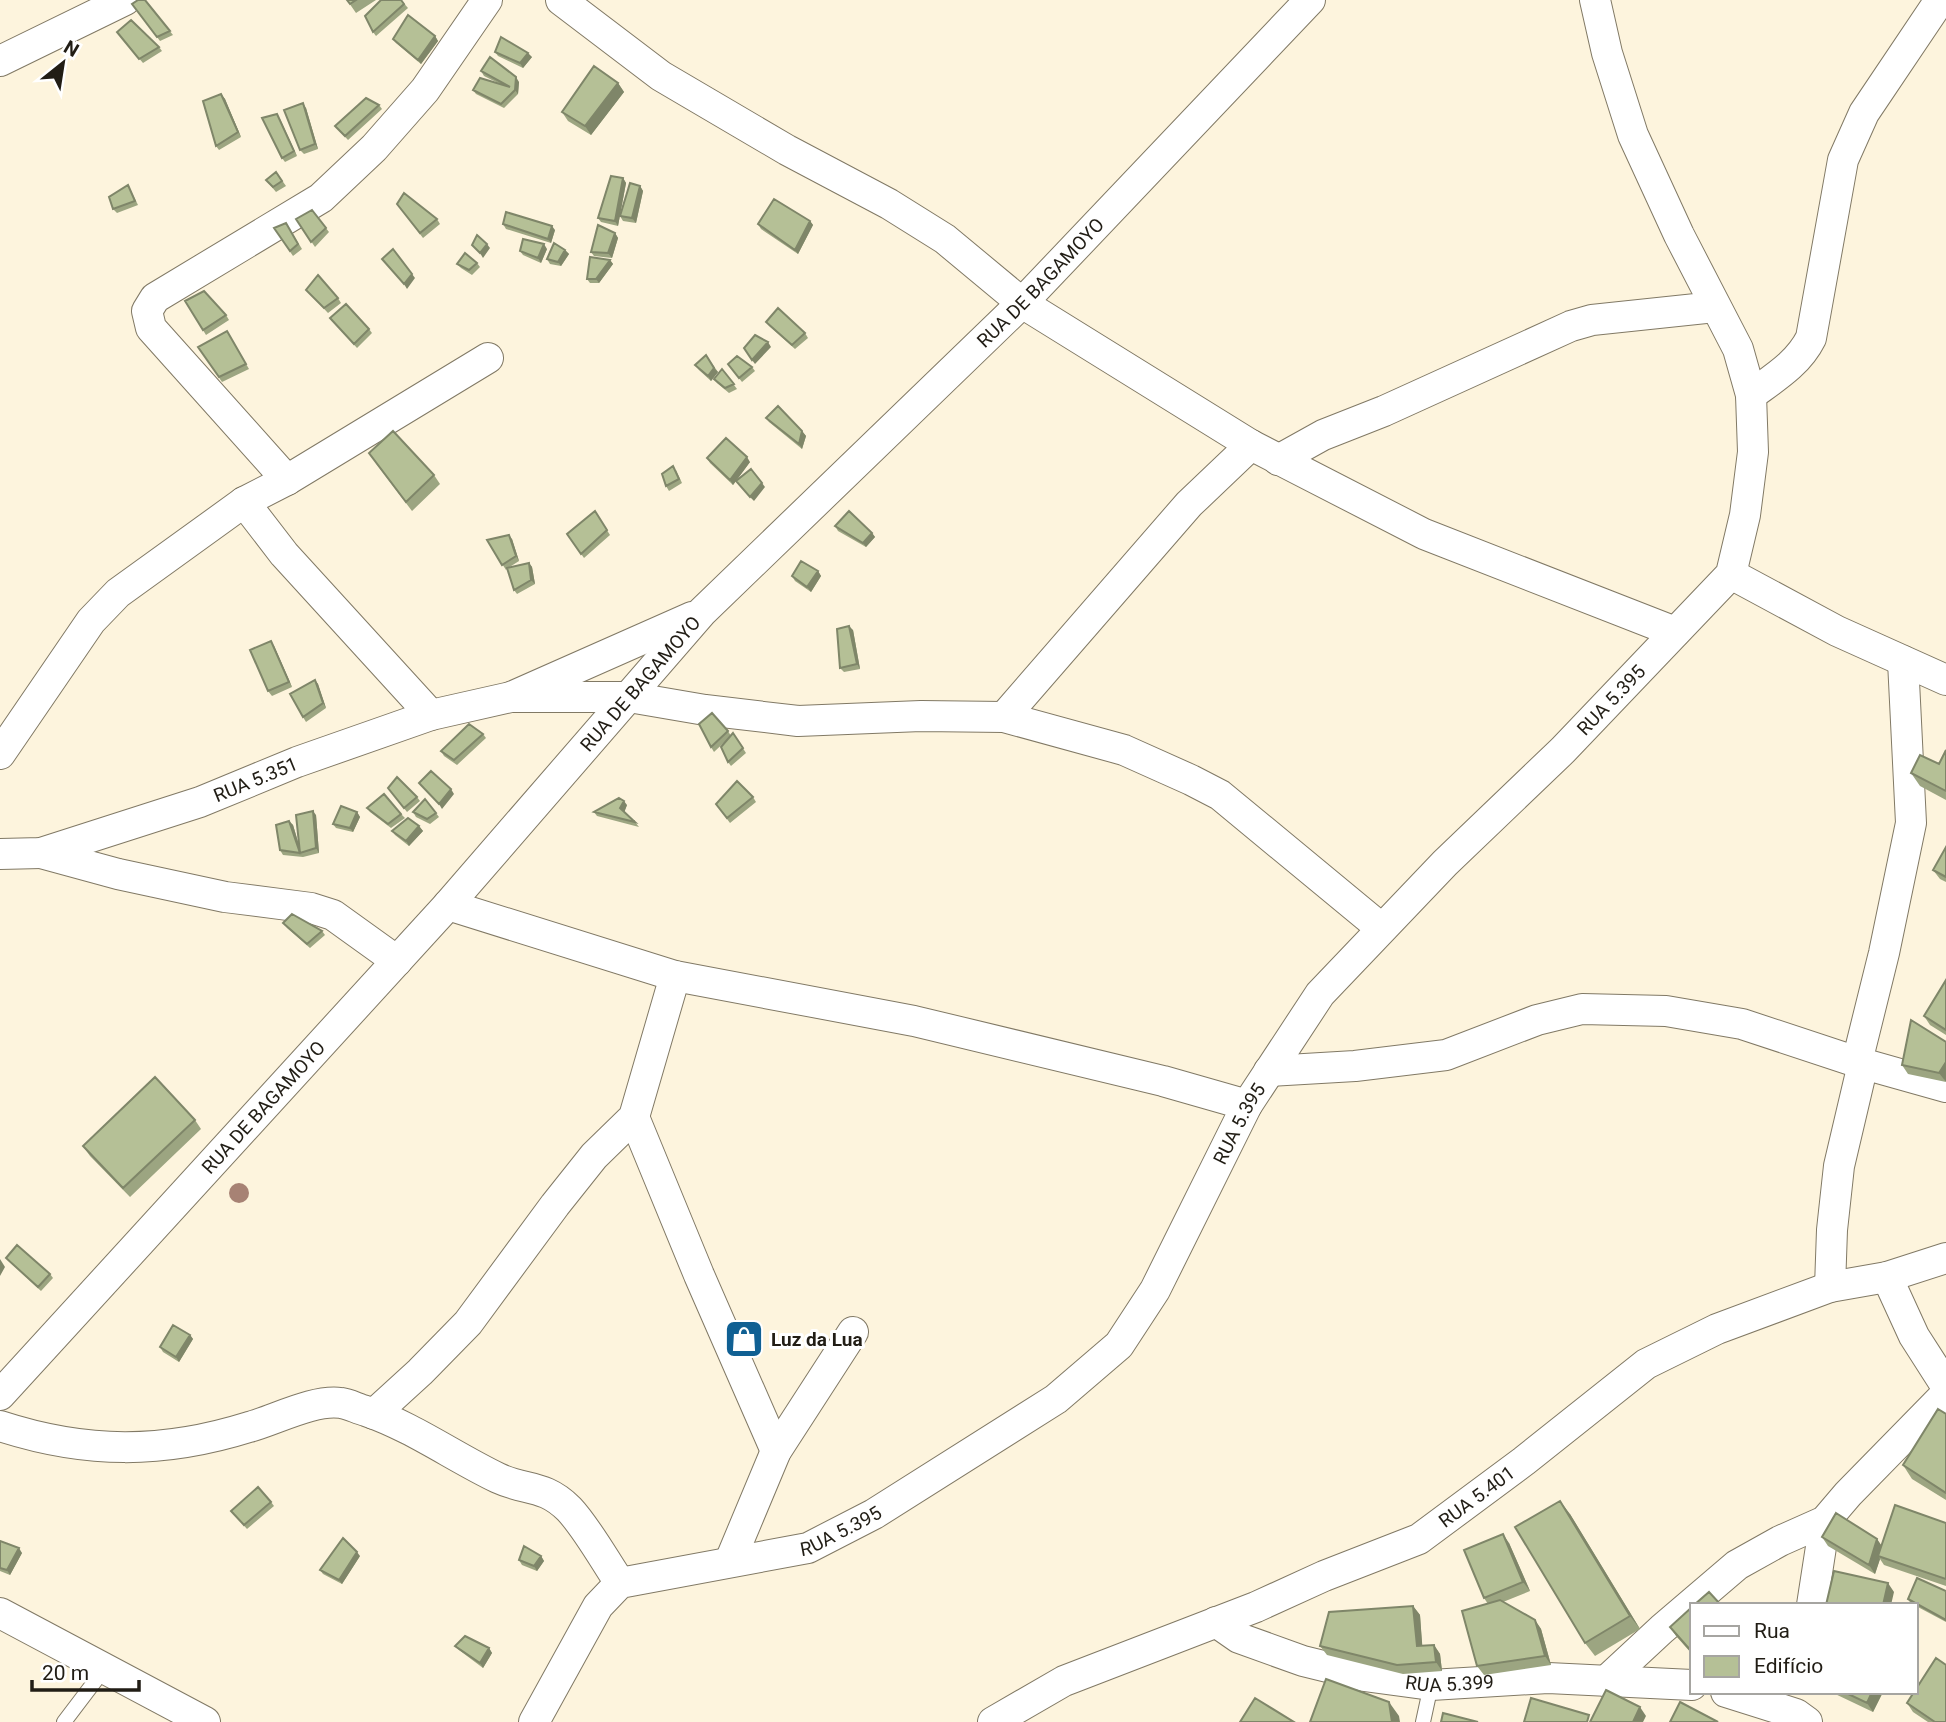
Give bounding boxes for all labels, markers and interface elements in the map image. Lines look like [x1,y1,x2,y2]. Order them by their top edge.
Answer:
north arrow [28,28,98,98]
text: N [60,35,83,62]
street label: RUA DE BAGAMOYO [972,213,1109,352]
street label: RUA DE BAGAMOYO [575,611,705,756]
street label: RUA 5.395 [1572,660,1650,740]
street label: RUA 5.351 [210,752,301,807]
street label: RUA DE BAGAMOYO [197,1036,330,1179]
street label: RUA 5.395 [1208,1079,1270,1168]
shop icon: Luz da Lua [723,1318,765,1360]
place label: Luz da Lua [771,1328,863,1351]
street label: RUA 5.401 [1434,1461,1519,1532]
street label: RUA 5.395 [798,1501,886,1561]
legend [1690,1603,1918,1694]
text: Rua [1754,1619,1790,1643]
scale bar [32,1648,138,1692]
text: Edifício [1754,1654,1823,1678]
text: 20 m [42,1661,89,1685]
street label: RUA 5.399 [1404,1670,1495,1697]

